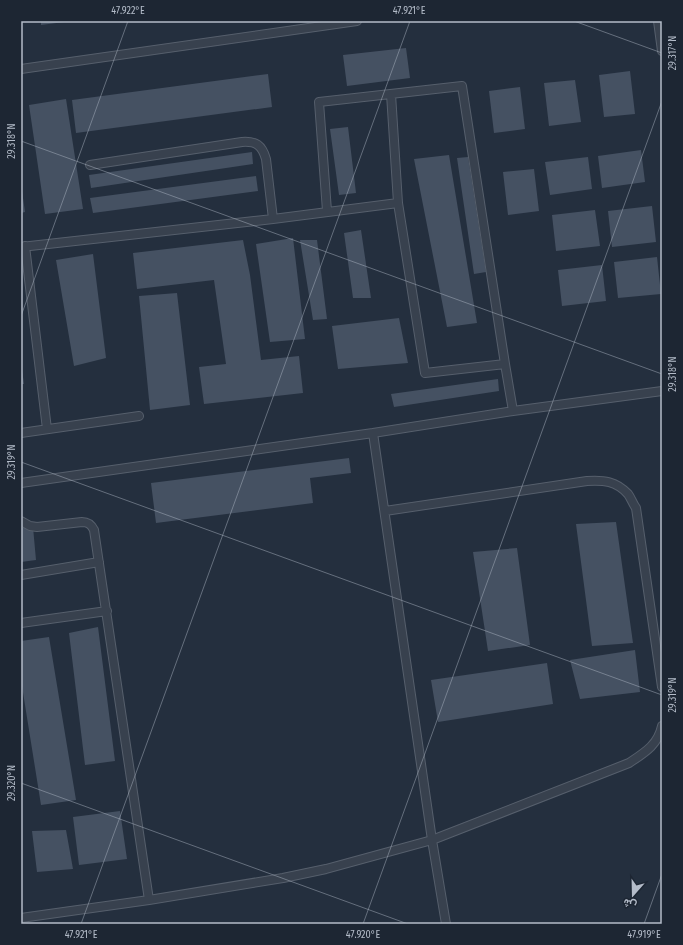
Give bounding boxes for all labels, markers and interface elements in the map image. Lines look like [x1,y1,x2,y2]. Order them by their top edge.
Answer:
text: 47.922°E [111,5,145,17]
text: 47.921°E [393,5,426,17]
text: 29.317°N [667,36,679,70]
text: 29.318°N [6,123,18,159]
text: 29.318°N [667,356,679,392]
text: 29.319°N [6,444,18,480]
text: 29.319°N [667,677,679,713]
text: 29.320°N [6,765,18,801]
north arrow [613,875,653,915]
text: ش [621,896,638,912]
text: 47.921°E [65,929,98,941]
text: 47.920°E [346,929,380,941]
text: 47.919°E [627,929,661,941]

